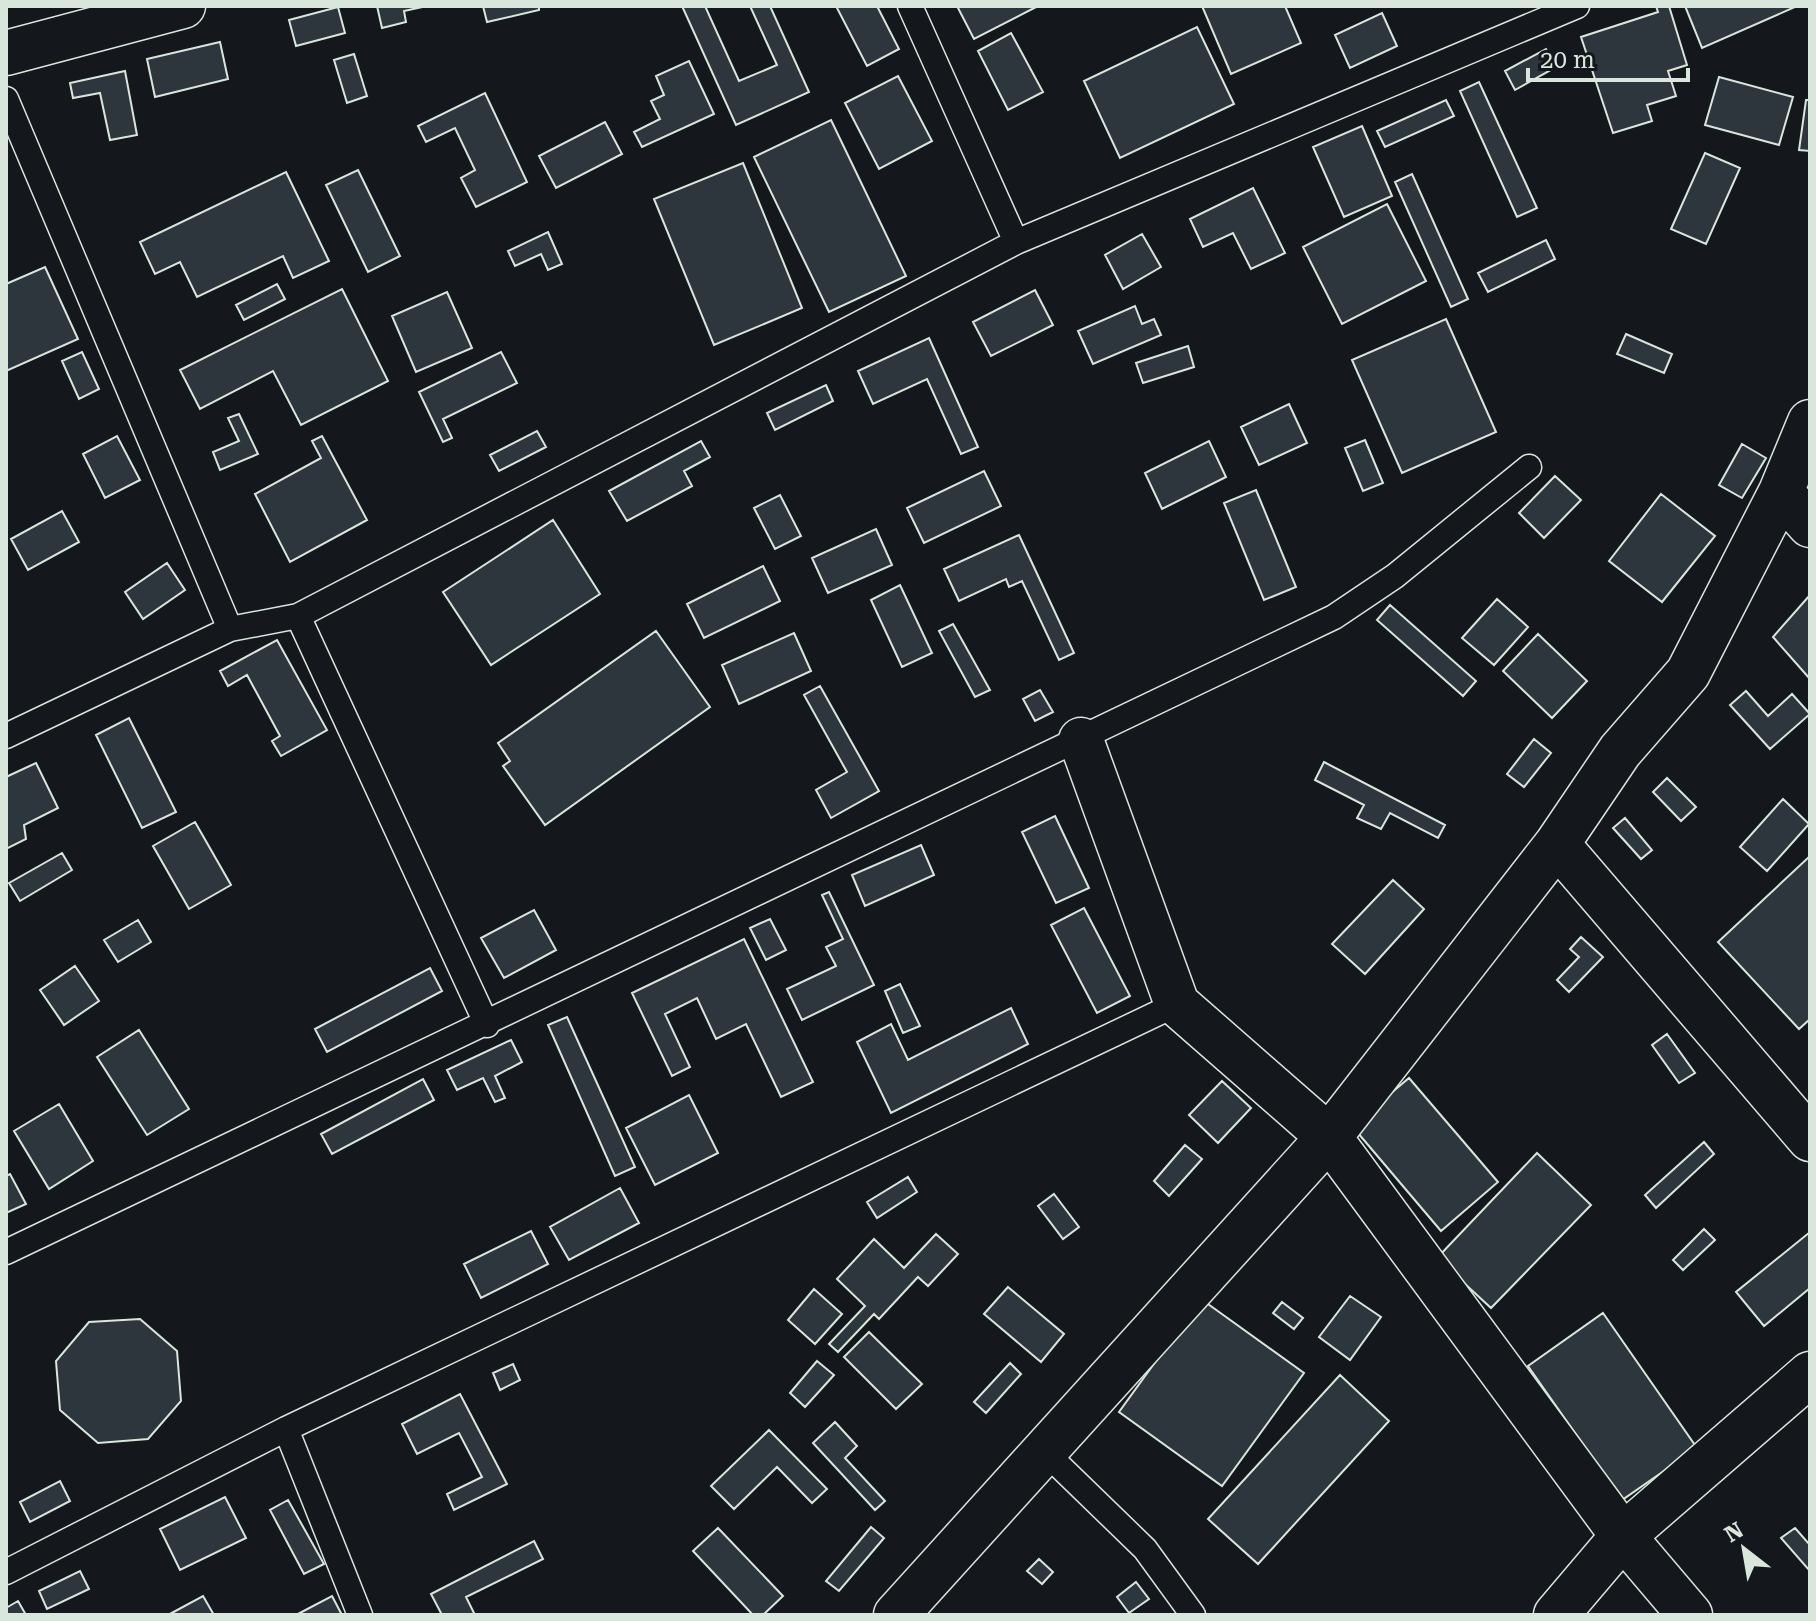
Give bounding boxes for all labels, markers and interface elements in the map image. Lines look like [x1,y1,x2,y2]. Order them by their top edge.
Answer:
scale bar [1528,32,1688,82]
text: 20 m [1540,46,1595,74]
north arrow [1704,1509,1784,1589]
text: N [1720,1517,1748,1547]

